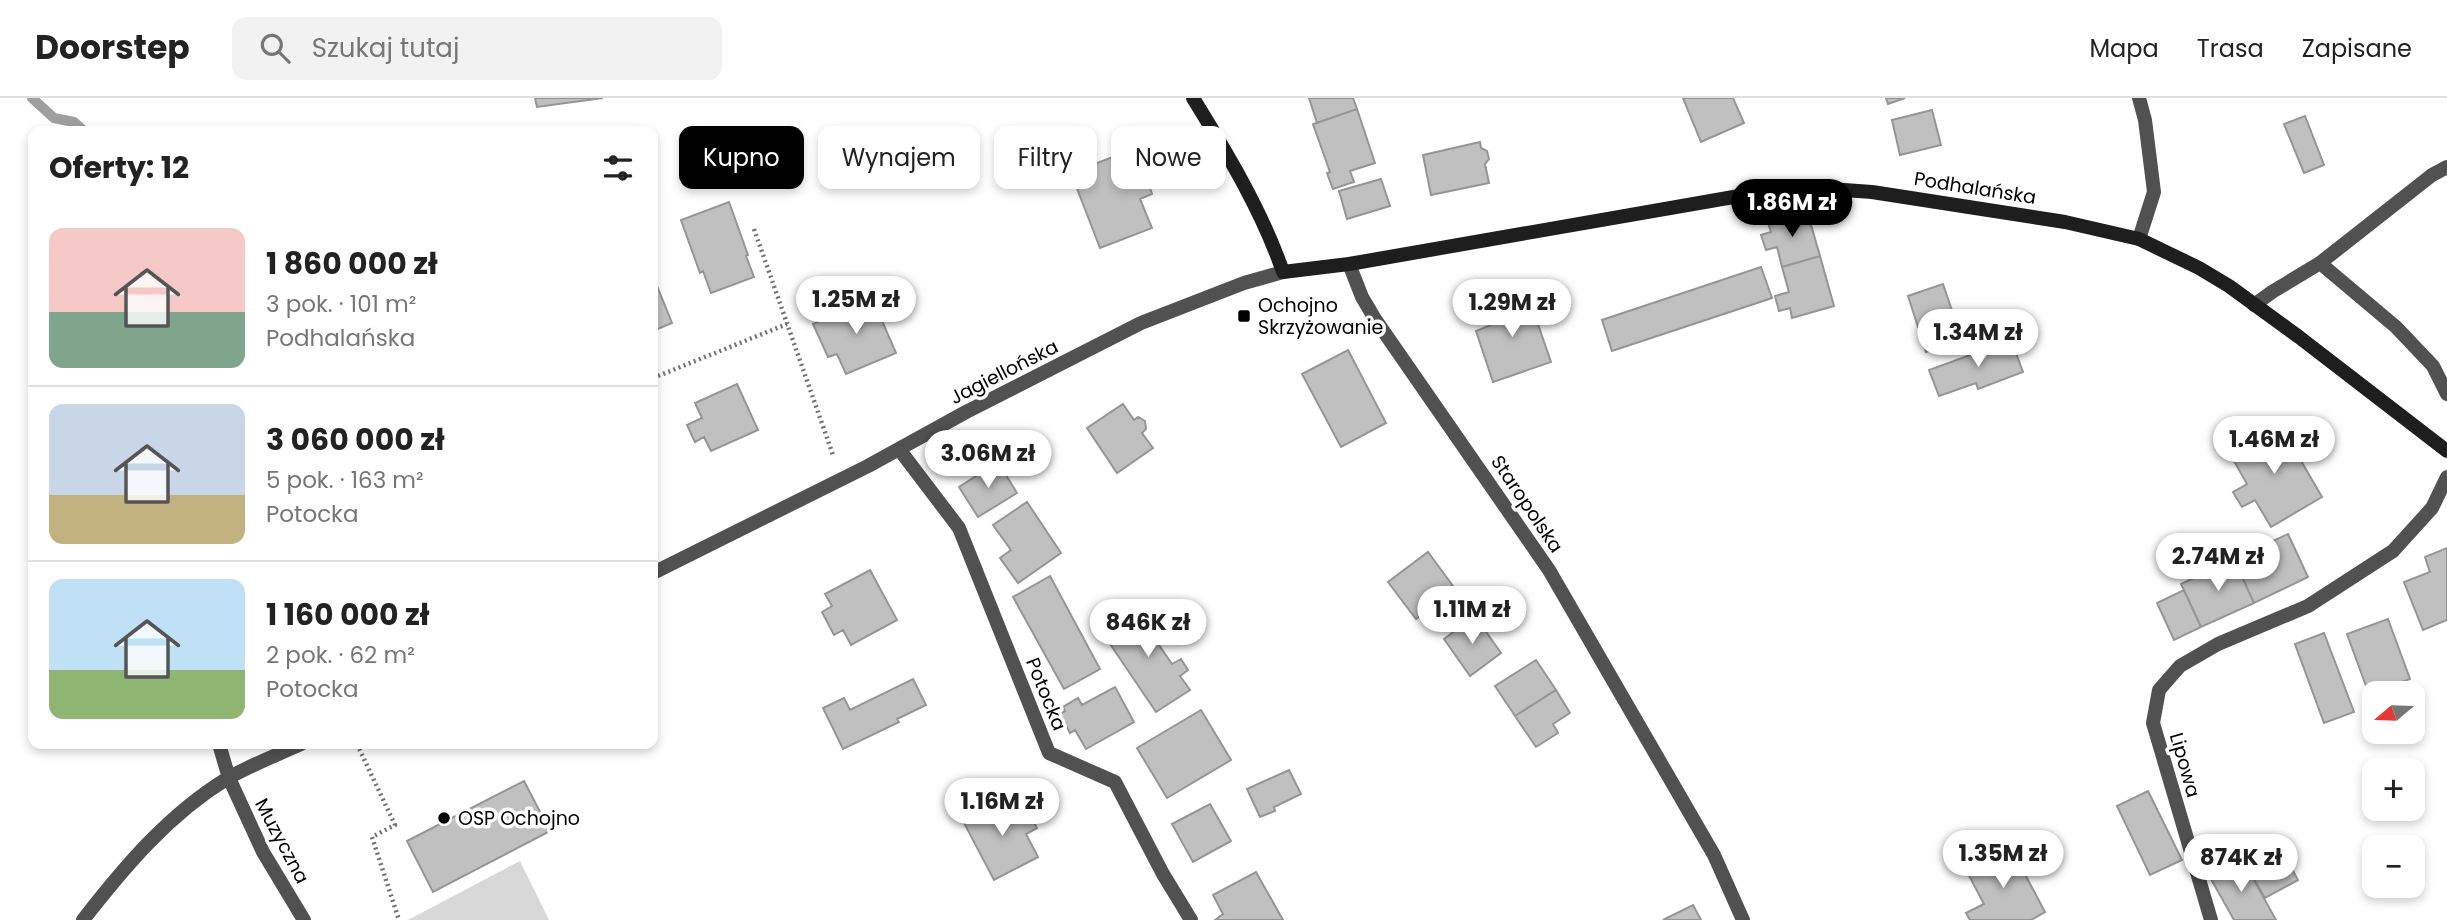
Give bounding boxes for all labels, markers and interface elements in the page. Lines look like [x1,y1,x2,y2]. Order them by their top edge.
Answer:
search box [232,17,722,80]
text: Doorstep [35,24,190,71]
icon: search [256,29,294,67]
text: Szukaj tutaj [312,30,459,66]
text: Mapa [2089,32,2159,65]
text: Trasa [2197,32,2264,65]
text: Zapisane [2302,32,2412,65]
chip: Kupno [679,126,804,189]
chip: Wynajem [818,126,980,189]
chip: Filtry [994,126,1097,189]
chip: Nowe [1111,126,1226,189]
text: Oferty: 12 [49,146,189,189]
icon: filters [599,149,637,187]
street label: Podhalańska [1912,165,2038,211]
pin: 1.86M zł [1720,180,1864,239]
text: 1.86M zł [1747,186,1837,218]
text: 1 860 000 zł [266,242,438,285]
icon: home [105,256,189,340]
pin: 1.25M zł [784,276,928,336]
pin: 1.29M zł [1440,280,1584,339]
text: 1.25M zł [812,283,900,315]
text: 1.29M zł [1468,286,1556,318]
text: 3 pok. · 101 m² [266,288,416,320]
place label: Ochojno Skrzyżowanie [1258,292,1383,341]
marker: Ochojno Skrzyżowanie [1236,308,1252,324]
pin: 1.34M zł [1906,310,2050,369]
text: 1.34M zł [1933,316,2023,348]
text: Podhalańska [266,322,415,354]
street label: Jagiellońska [945,333,1063,411]
pin: 1.46M zł [2202,416,2346,476]
text: 3 060 000 zł [266,418,445,461]
text: 1.46M zł [2229,423,2319,455]
pin: 3.06M zł [916,430,1060,490]
icon: home [105,432,189,516]
text: 3.06M zł [941,437,1035,469]
street label: Staropolska [1484,450,1570,558]
text: 5 pok. · 163 m² [266,464,424,496]
text: Potocka [266,498,358,530]
pin: 2.74M zł [2146,533,2290,593]
text: 2.74M zł [2172,540,2264,572]
pin: 1.11M zł [1400,587,1544,646]
text: 1 160 000 zł [266,593,430,636]
text: 1.11M zł [1433,593,1511,625]
pin: 846K zł [1083,600,1213,659]
text: 846K zł [1106,606,1190,638]
icon: home [105,607,189,691]
text: 2 pok. · 62 m² [266,639,415,671]
street label: Potocka [1019,654,1073,734]
text: Potocka [266,673,358,705]
north arrow [2362,681,2426,744]
map controls [2362,681,2425,898]
street label: Lipowa [2163,729,2207,801]
button: + [2362,758,2425,821]
pin: 1.16M zł [930,778,1074,838]
text: 1.16M zł [960,785,1044,817]
street label: Muzyczna [248,794,316,888]
place label: OSP Ochojno [458,805,580,832]
marker: OSP Ochojno [436,810,452,826]
pin: 1.35M zł [1931,830,2075,890]
pin: 874K zł [2176,834,2306,894]
button: − [2362,835,2425,898]
text: 1.35M zł [1959,837,2047,869]
text: 874K zł [2200,841,2282,873]

